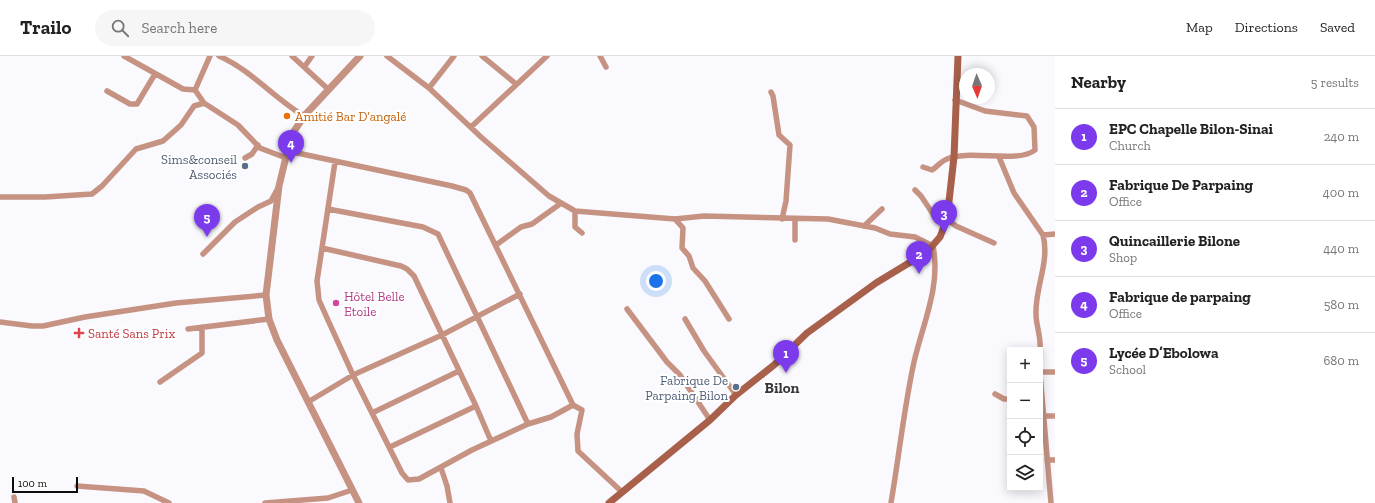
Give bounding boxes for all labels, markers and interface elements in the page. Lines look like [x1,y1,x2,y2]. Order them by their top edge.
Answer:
search box [95,10,375,46]
text: Trailo [20,16,71,39]
icon: search [109,17,131,39]
text: Search here [141,19,217,37]
text: Map [1186,19,1213,36]
text: Directions [1235,19,1298,36]
text: Saved [1320,19,1355,36]
north arrow [959,68,995,104]
text: Nearby [1071,72,1126,92]
text: 5 results [1311,75,1359,90]
place label: Amitié Bar D’angalé [295,109,406,124]
marker: Amitié Bar D’angalé [282,111,292,121]
text: EPC Chapelle Bilon-Sinai [1109,120,1273,138]
text: 1 [1081,129,1087,144]
text: 240 m [1324,129,1359,144]
pin: 4 [278,130,304,163]
text: Church [1109,138,1151,153]
place label: Sims&conseil Associés [161,152,238,182]
marker: Sims&conseil Associés [240,161,250,171]
text: Fabrique De Parpaing [1109,176,1253,194]
text: 2 [1081,185,1087,200]
text: 400 m [1323,185,1359,200]
text: Office [1109,194,1142,209]
pin: 3 [931,200,957,233]
pin: 5 [194,204,220,237]
text: Quincaillerie Bilone [1109,232,1240,250]
pin: 2 [906,241,932,274]
text: 3 [1081,241,1087,256]
text: 440 m [1323,241,1359,256]
text: Shop [1109,250,1137,265]
your location [646,271,666,291]
text: Fabrique de parpaing [1109,288,1251,306]
place label: Hôtel Belle Etoile [344,289,405,319]
text: 4 [1080,297,1088,312]
text: 580 m [1324,297,1359,312]
marker: Hôtel Belle Etoile [331,298,341,308]
text: Office [1109,306,1142,321]
place label: Santé Sans Prix [88,326,175,341]
marker: Santé Sans Prix [73,327,85,339]
pin: 1 [773,340,799,373]
text: Lycée D’Ebolowa [1109,344,1219,362]
map controls [1007,347,1043,491]
button: + [1007,347,1043,383]
text: 5 [1081,353,1087,368]
text: 680 m [1323,353,1359,368]
text: School [1109,362,1146,377]
place label: Fabrique De Parpaing Bilon [645,373,729,403]
district label: Bilon [765,379,800,397]
marker: Fabrique De Parpaing Bilon [731,382,741,392]
button: − [1007,383,1043,419]
button: locate [1007,419,1043,455]
button: layers [1007,455,1043,491]
scale bar [12,475,78,494]
text: 100 m [18,477,47,490]

